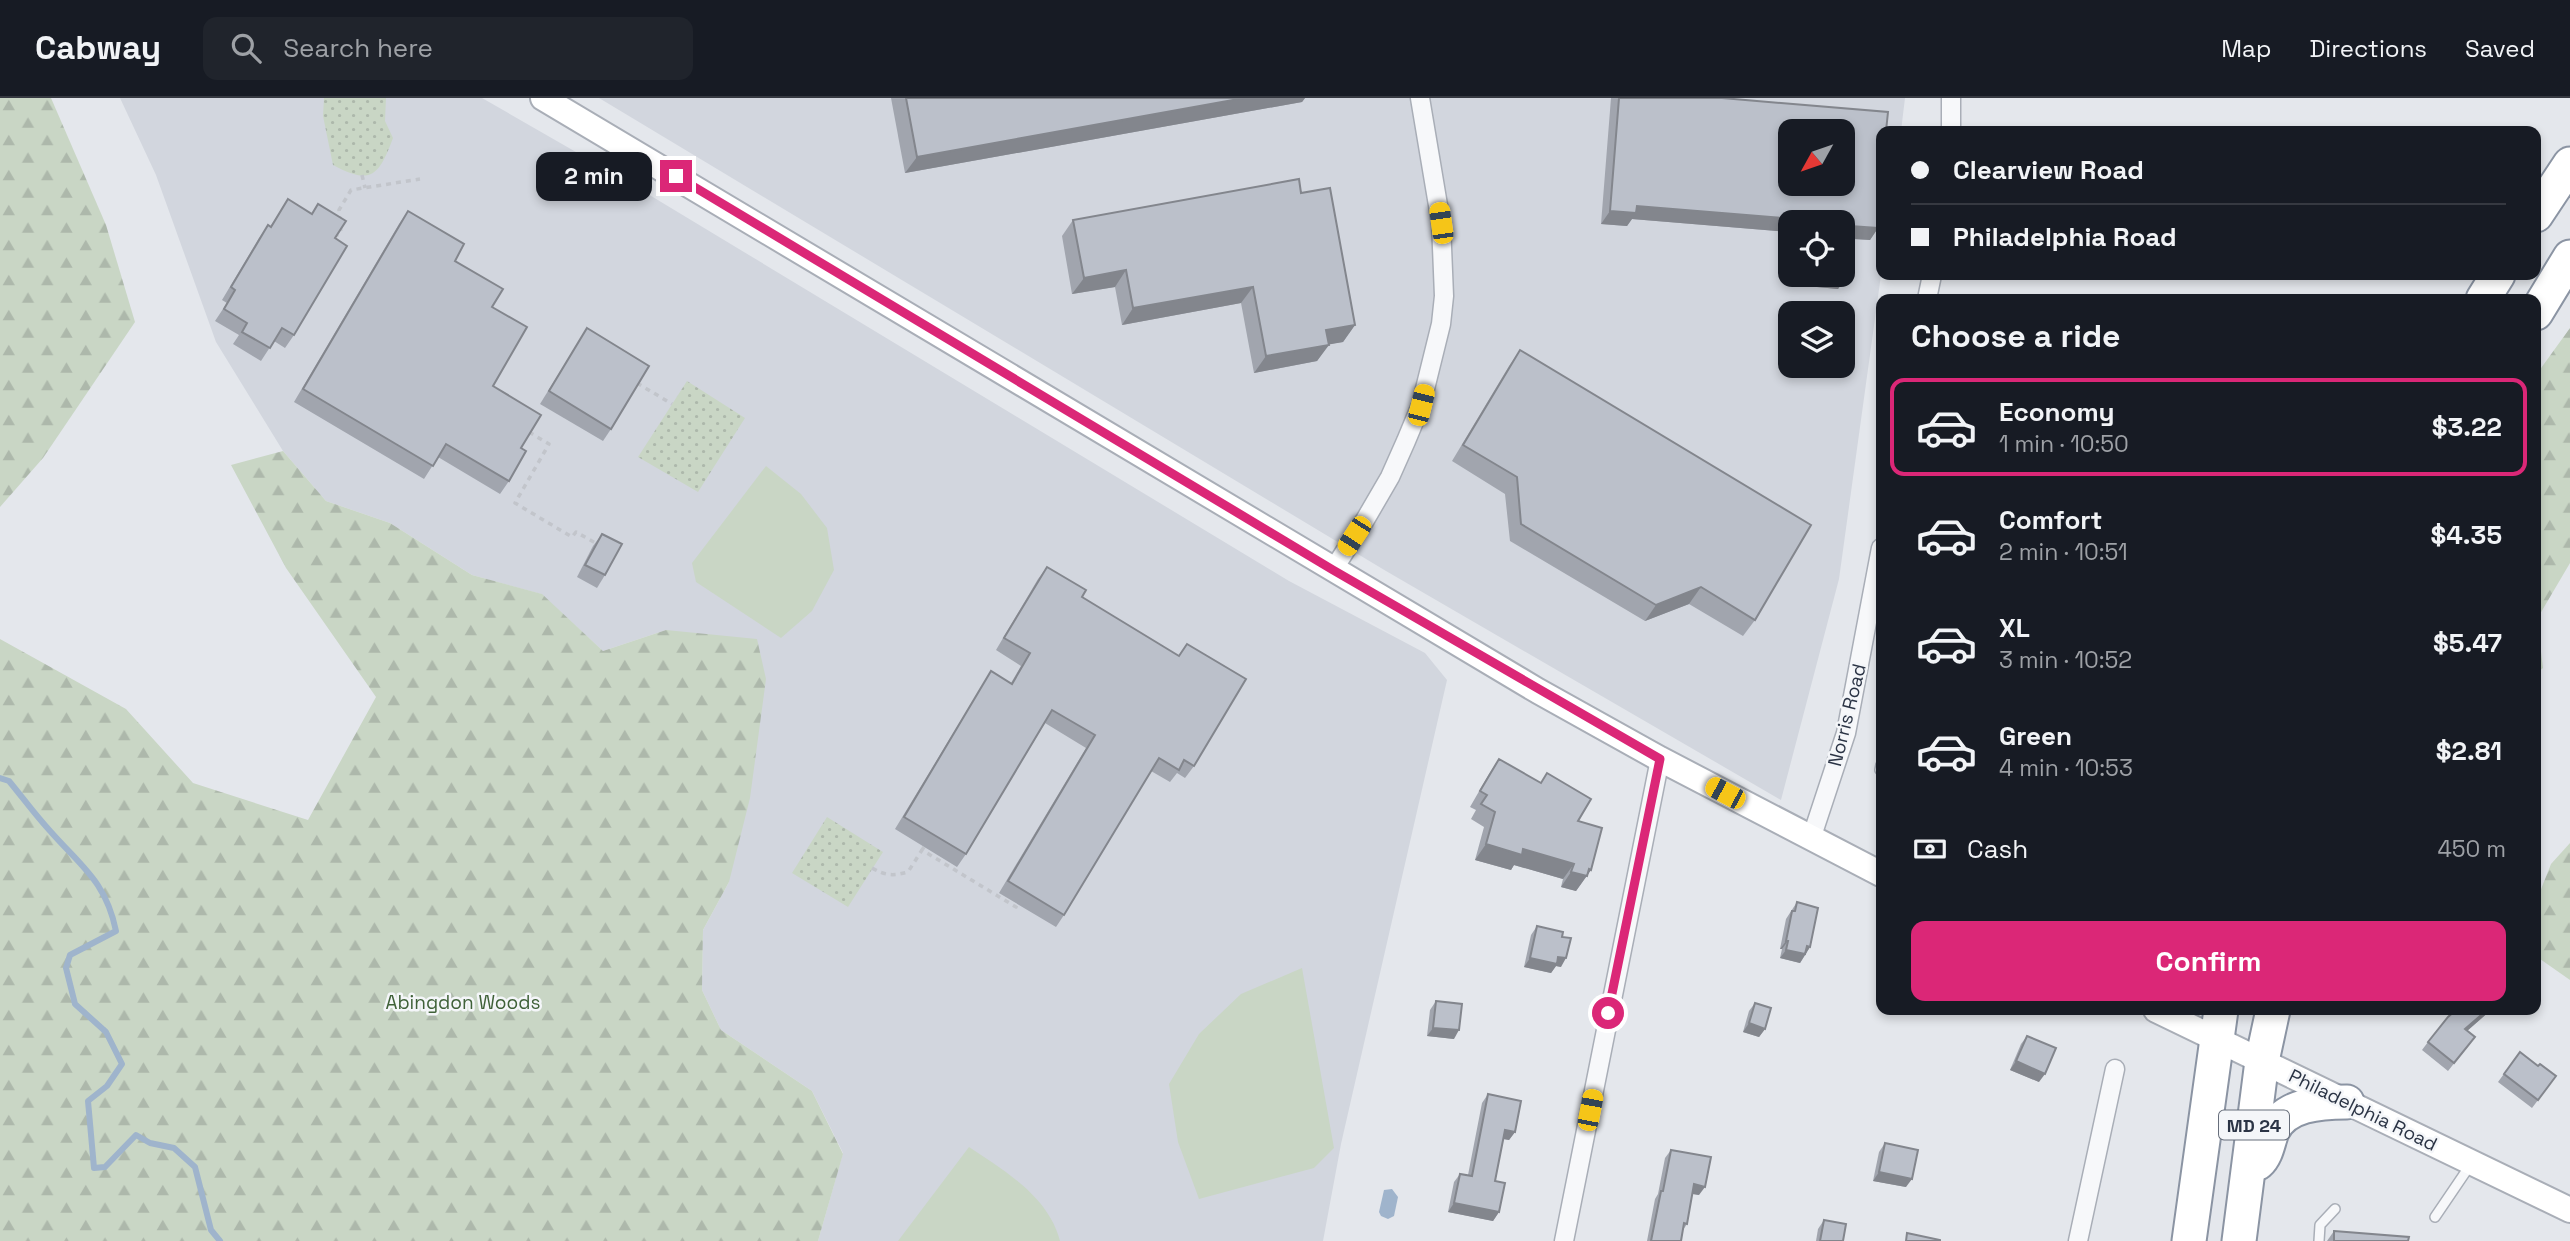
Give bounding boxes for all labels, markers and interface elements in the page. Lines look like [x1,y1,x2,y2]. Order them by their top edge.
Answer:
search box [203,17,693,80]
text: Cabway [35,27,161,69]
icon: search [227,29,265,67]
text: Search here [283,31,433,65]
text: Map [2221,33,2271,64]
text: Directions [2309,33,2427,64]
text: Saved [2465,33,2535,64]
north arrow [1778,119,1855,196]
map controls [1778,119,1855,378]
callout: 2 min [536,152,652,200]
text: Clearview Road [1953,153,2144,187]
route end [660,160,692,192]
text: 2 min [564,161,624,191]
car [1428,201,1455,245]
button: locate [1778,210,1855,287]
text: Philadelphia Road [1953,220,2177,254]
button: layers [1778,301,1855,378]
text: Choose a ride [1911,316,2121,356]
car [1406,382,1437,428]
text: Economy [1999,395,2115,429]
icon: car [1915,396,1978,459]
text: $3.22 [2432,410,2502,444]
text: 1 min · 10:50 [1999,429,2129,459]
text: Comfort [1999,503,2102,537]
icon: car [1915,504,1978,567]
car [1334,513,1375,559]
text: $4.35 [2431,518,2502,552]
text: 2 min · 10:51 [1999,537,2128,567]
text: XL [1999,611,2030,645]
icon: car [1915,612,1978,675]
text: $5.47 [2433,626,2502,660]
text: 3 min · 10:52 [1999,645,2132,675]
street label: Norris Road [1822,661,1872,769]
text: Green [1999,719,2072,753]
icon: car [1915,720,1978,783]
text: $2.81 [2436,734,2502,768]
text: 4 min · 10:53 [1999,753,2133,783]
car [1702,774,1749,812]
icon: cash [1911,830,1949,868]
text: Cash [1967,832,2028,866]
text: 450 m [2437,834,2506,864]
button: Confirm [1911,921,2506,1001]
park label: Abingdon Woods [385,990,541,1015]
route start [1592,997,1624,1029]
street label: Philadelphia Road [2285,1063,2441,1157]
car [1576,1087,1605,1133]
road number: MD 24 [2219,1110,2289,1140]

